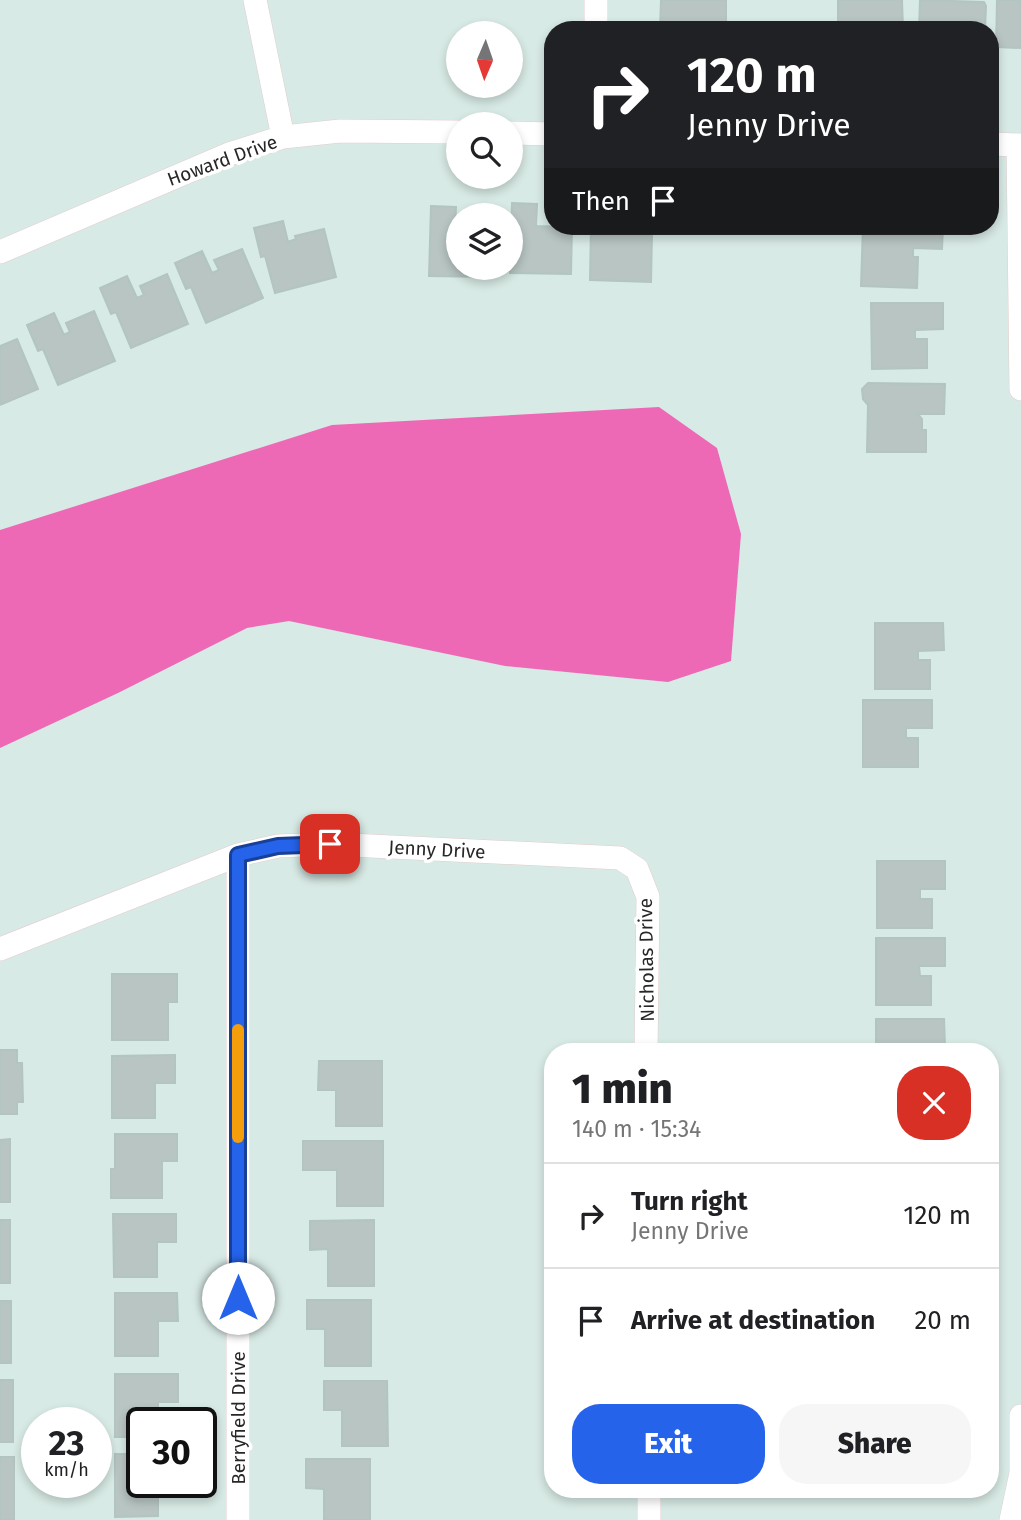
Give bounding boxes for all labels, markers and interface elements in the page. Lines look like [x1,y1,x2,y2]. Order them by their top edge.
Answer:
north arrow [446,21,523,98]
map controls [446,21,523,280]
text: 120 m [687,46,817,105]
icon: right [572,49,663,140]
text: Jenny Drive [687,106,851,144]
button: search [446,112,523,189]
street label: Howard Drive [164,130,280,191]
icon: arrive [644,182,682,220]
text: Then [572,186,630,217]
button: layers [446,203,523,280]
pin [300,814,360,874]
icon: arrive [311,825,349,863]
street label: Jenny Drive [388,835,486,864]
street label: Nicholas Drive [634,898,659,1022]
text: 1 min [572,1064,673,1114]
button: close [897,1066,971,1140]
text: 140 m · 15:34 [572,1115,701,1143]
text: Turn right [631,1186,748,1217]
icon: right [572,1197,610,1235]
text: 120 m [903,1200,971,1231]
text: Jenny Drive [631,1217,749,1245]
position arrow [201,1261,275,1335]
icon: arrive [572,1302,610,1340]
text: Arrive at destination [631,1305,875,1336]
text: 20 m [914,1305,971,1336]
street label: Berryfield Drive [227,1351,250,1485]
button: Exit [572,1404,765,1484]
button: Share [779,1404,971,1484]
speed limit sign: 30 [126,1407,217,1498]
text: 23 [48,1422,85,1464]
text: km/h [44,1459,89,1481]

